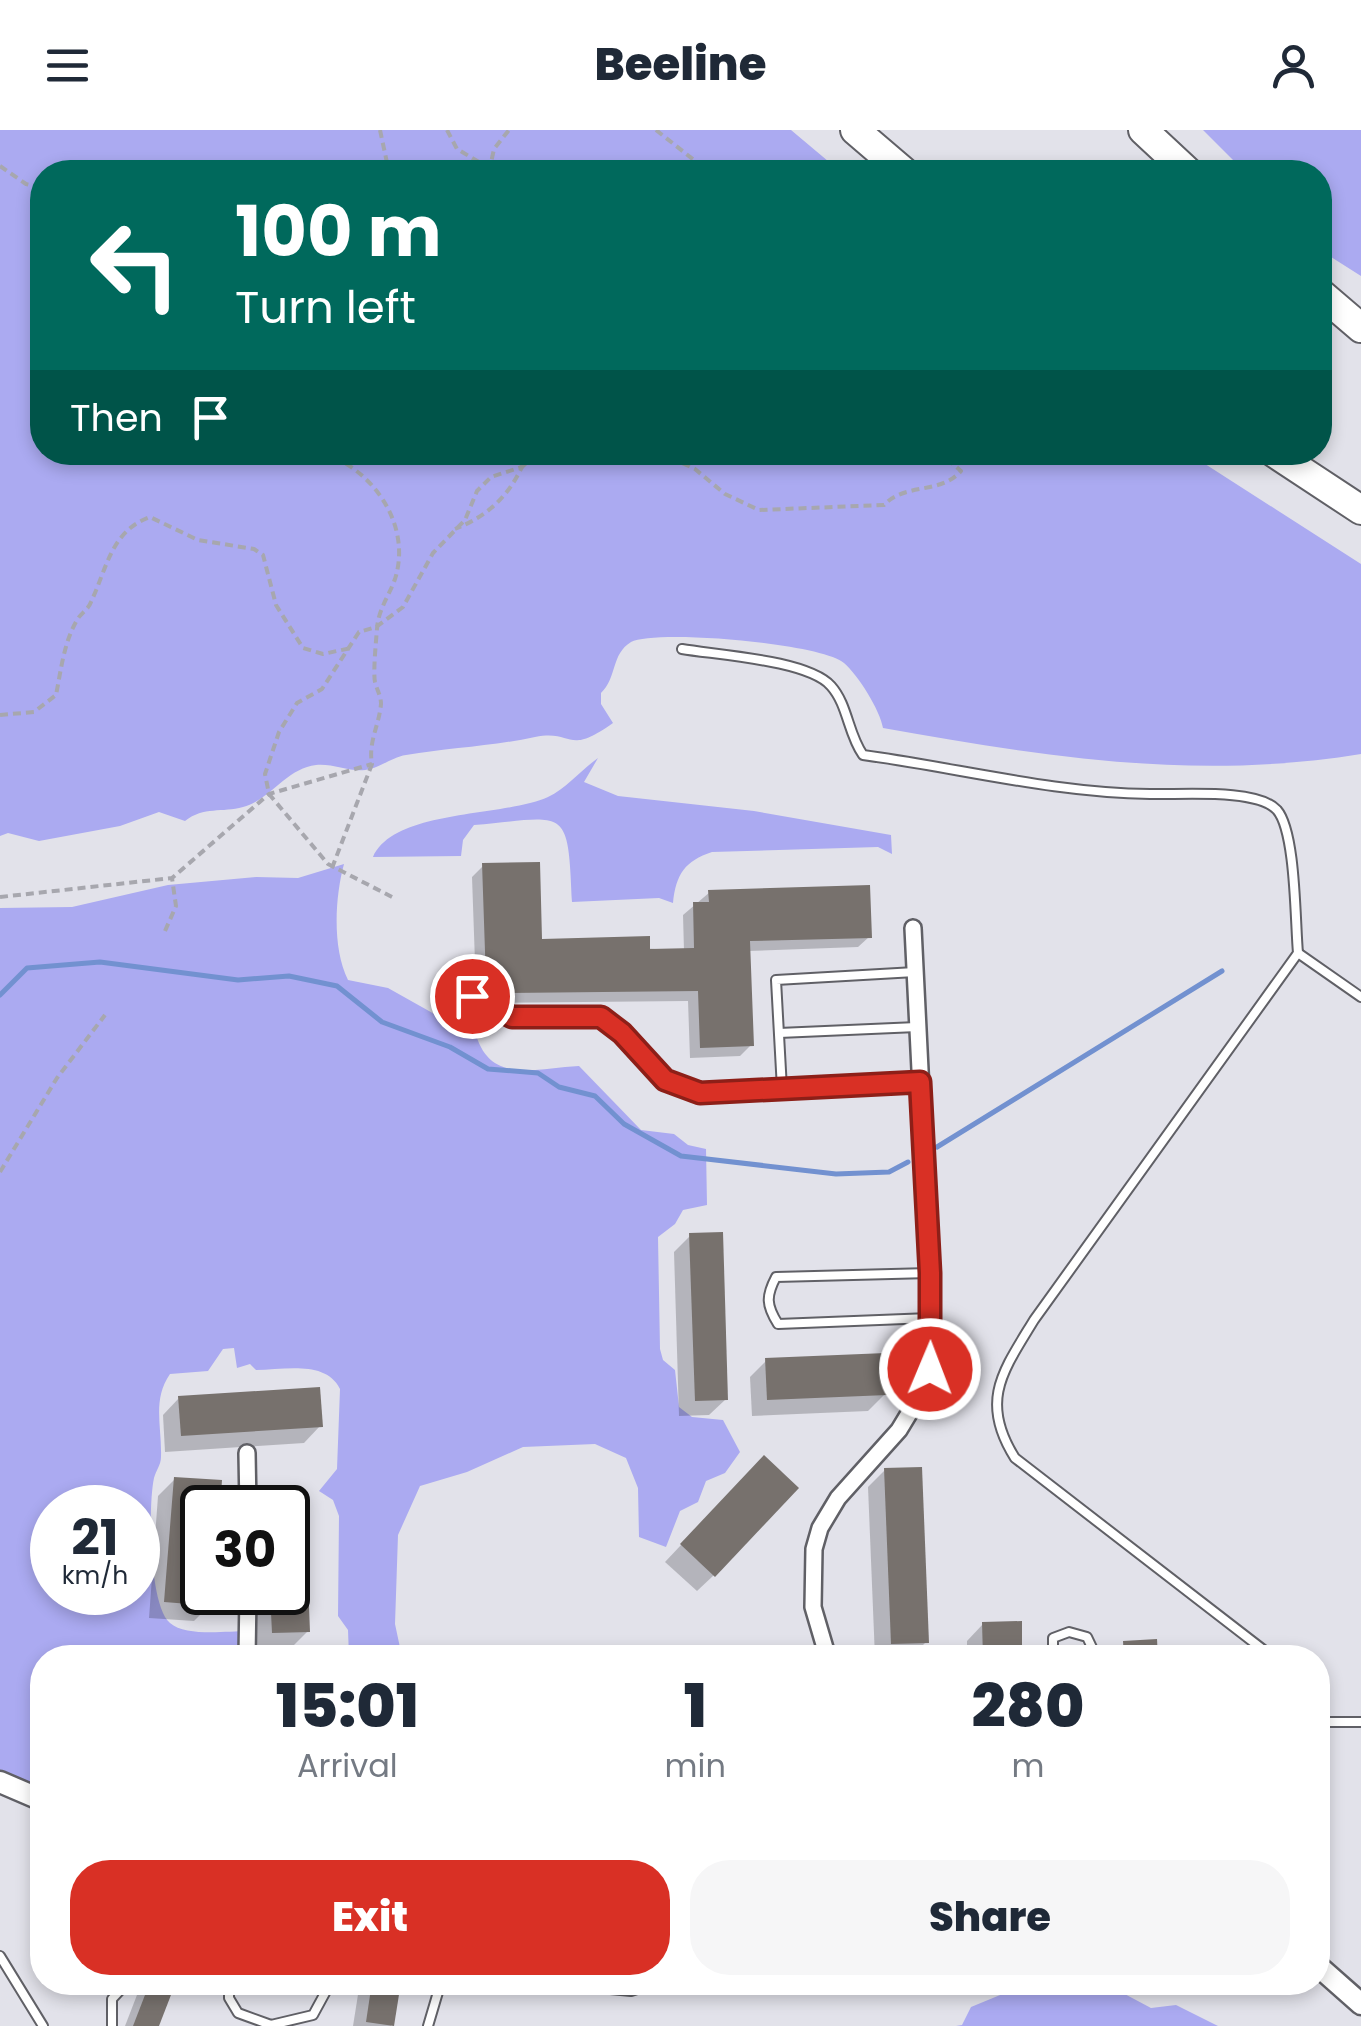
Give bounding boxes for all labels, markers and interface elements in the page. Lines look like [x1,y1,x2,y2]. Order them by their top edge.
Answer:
text: Beeline [595,33,766,96]
icon: menu [40,38,95,93]
icon: person [1266,38,1321,93]
text: 100 m [235,182,442,281]
icon: left [70,200,200,330]
text: Turn left [235,276,416,339]
icon: arrive [183,390,238,445]
text: Then [70,391,163,444]
pin [430,954,515,1039]
icon: arrive [445,969,500,1024]
position arrow [878,1317,982,1421]
speed limit sign: 30 [180,1485,310,1615]
text: 21 [71,1502,119,1573]
text: km/h [62,1558,128,1593]
text: 15:01 [276,1664,419,1748]
text: 1 [684,1664,707,1748]
text: 280 [972,1664,1084,1748]
text: Arrival [297,1743,398,1788]
text: min [665,1743,726,1788]
text: m [1011,1743,1044,1788]
button: Exit [70,1860,670,1975]
button: Share [690,1860,1290,1975]

